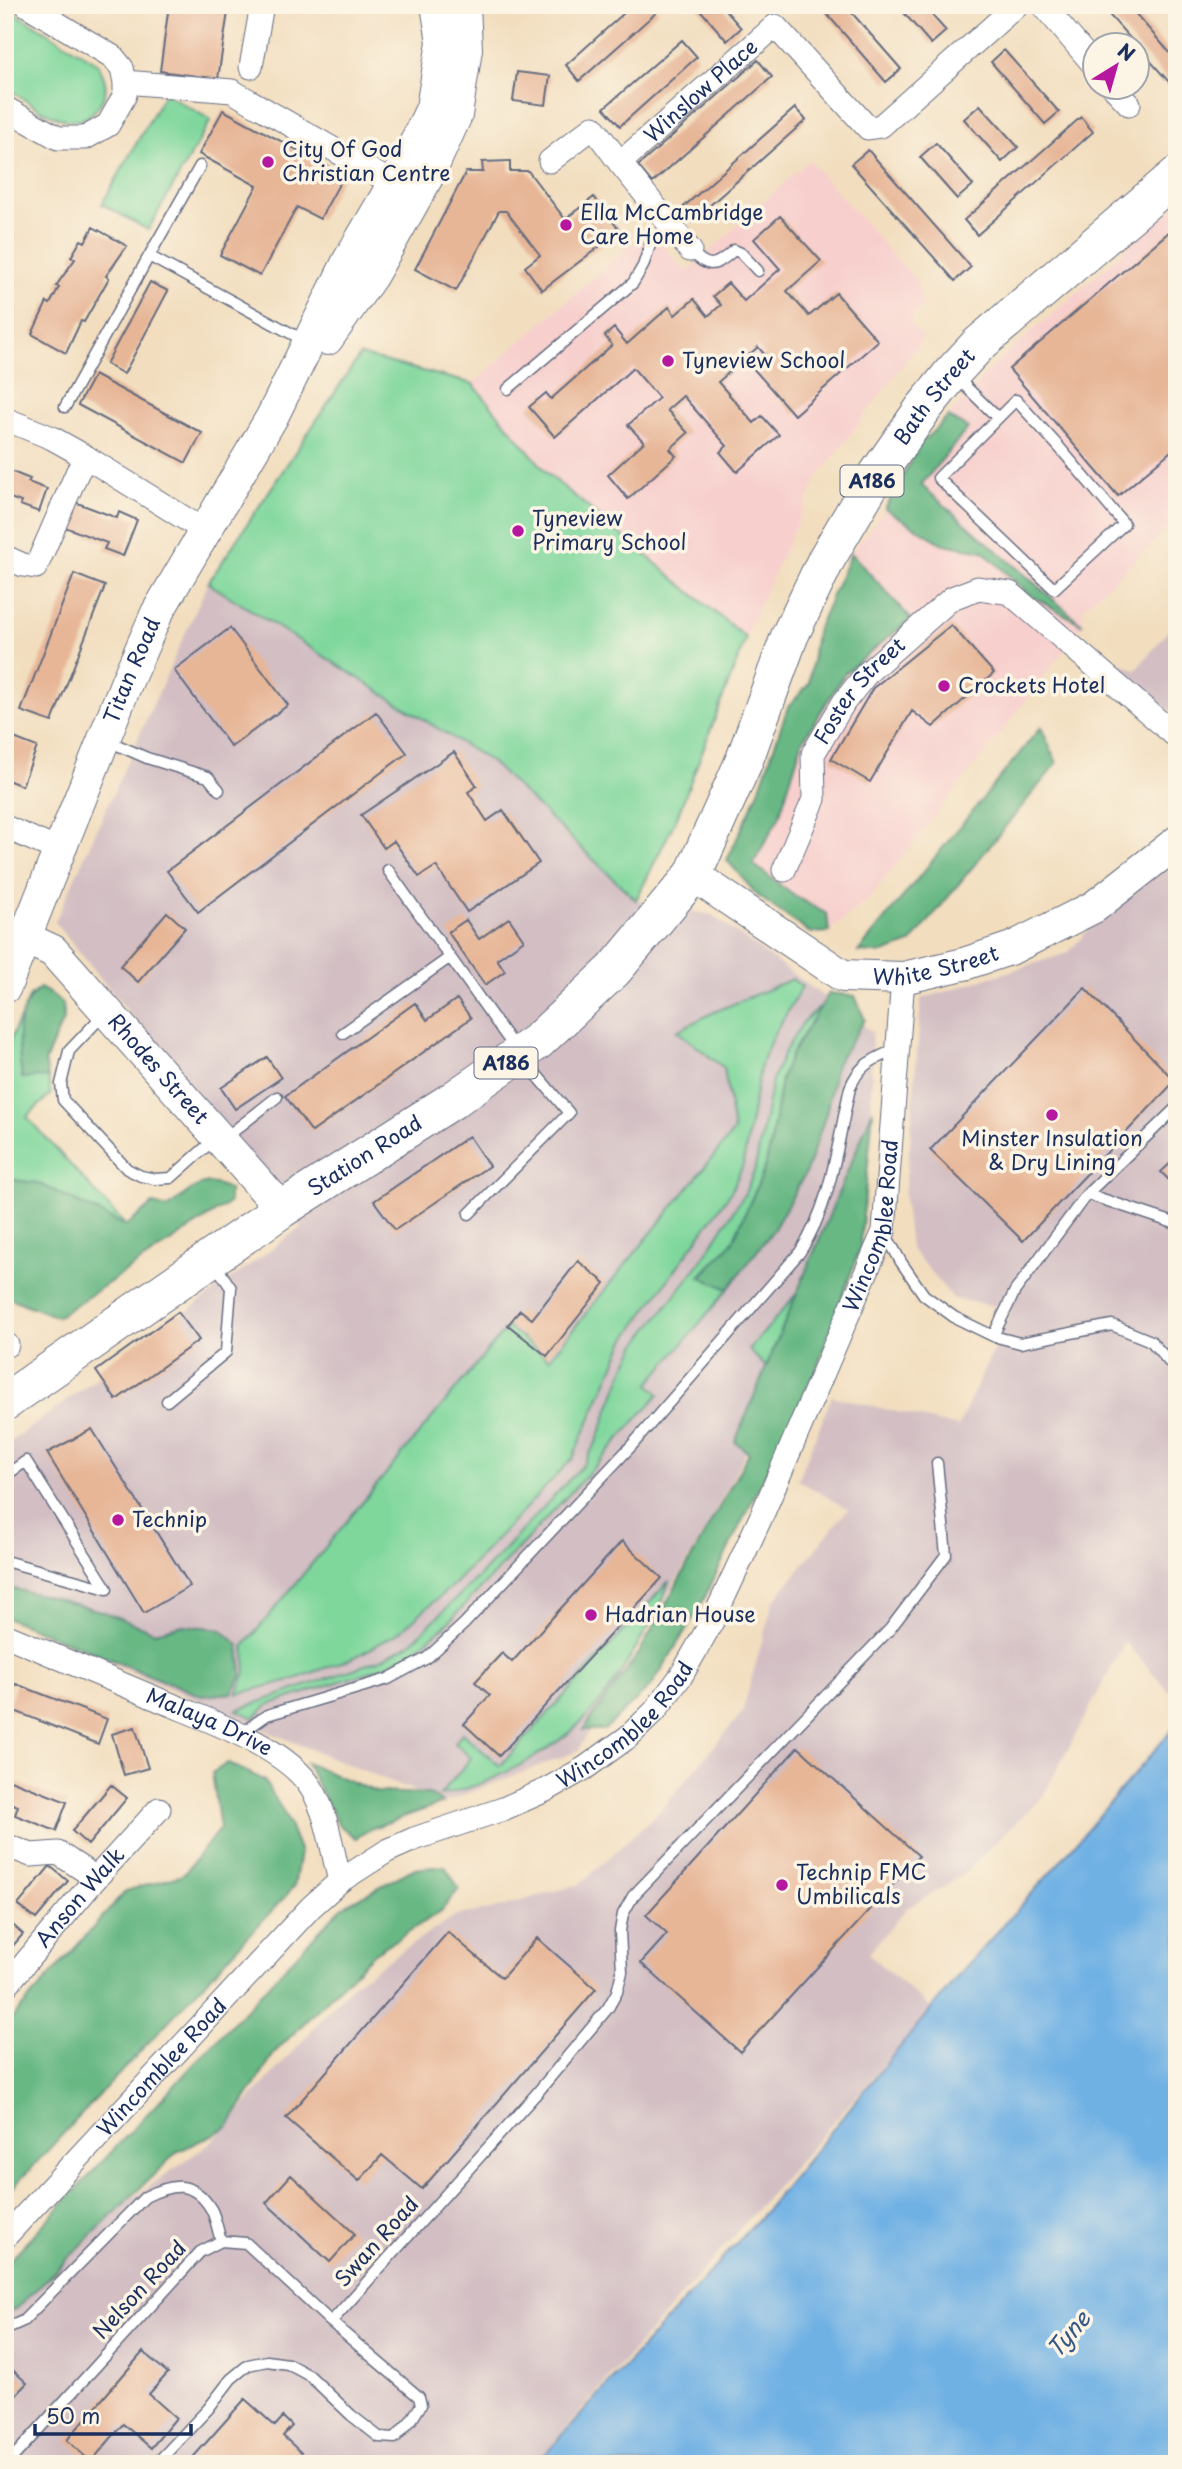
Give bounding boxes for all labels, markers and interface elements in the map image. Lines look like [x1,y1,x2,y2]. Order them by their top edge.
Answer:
street label: Winslow Place [636,30,764,149]
north arrow [1080,32,1150,102]
text: N [1112,36,1141,67]
place label: City Of God Christian Centre [282,132,450,188]
marker: City Of God Christian Centre [260,154,276,170]
place label: Ella McCambridge Care Home [580,195,764,251]
marker: Ella McCambridge Care Home [558,217,574,233]
street label: Bath Street [885,340,982,451]
place label: Tyneview School [682,343,845,375]
marker: Tyneview School [660,353,676,369]
road number: A186 [840,466,903,496]
place label: Tyneview Primary School [532,501,687,557]
marker: Tyneview Primary School [510,523,526,539]
street label: Titan Road [94,612,167,728]
street label: Foster Street [804,629,911,750]
place label: Crockets Hotel [958,668,1105,700]
marker: Crockets Hotel [936,678,952,694]
street label: White Street [872,936,1002,992]
street label: Rhodes Street [101,1005,218,1131]
road number: A186 [475,1048,538,1078]
street label: Station Road [300,1106,428,1203]
marker: Minster Insulation & Dry Lining [1044,1107,1060,1123]
place label: Minster Insulation & Dry Lining [961,1121,1143,1177]
street label: Wincomblee Road [833,1138,905,1316]
place label: Technip [132,1502,207,1534]
marker: Technip [110,1512,126,1528]
place label: Hadrian House [605,1597,756,1629]
marker: Hadrian House [583,1607,599,1623]
street label: Wincomblee Road [550,1655,700,1795]
street label: Malaya Drive [142,1678,280,1763]
street label: Anson Walk [27,1839,131,1953]
place label: Technip FMC Umbilicals [796,1855,927,1911]
marker: Technip FMC Umbilicals [774,1877,790,1893]
street label: Wincomblee Road [88,1990,233,2143]
street label: Swan Road [326,2188,425,2293]
street label: Nelson Road [84,2232,193,2345]
water label: Tyne [1038,2301,1099,2364]
scale bar [35,2392,191,2436]
text: 50 m [46,2399,100,2431]

